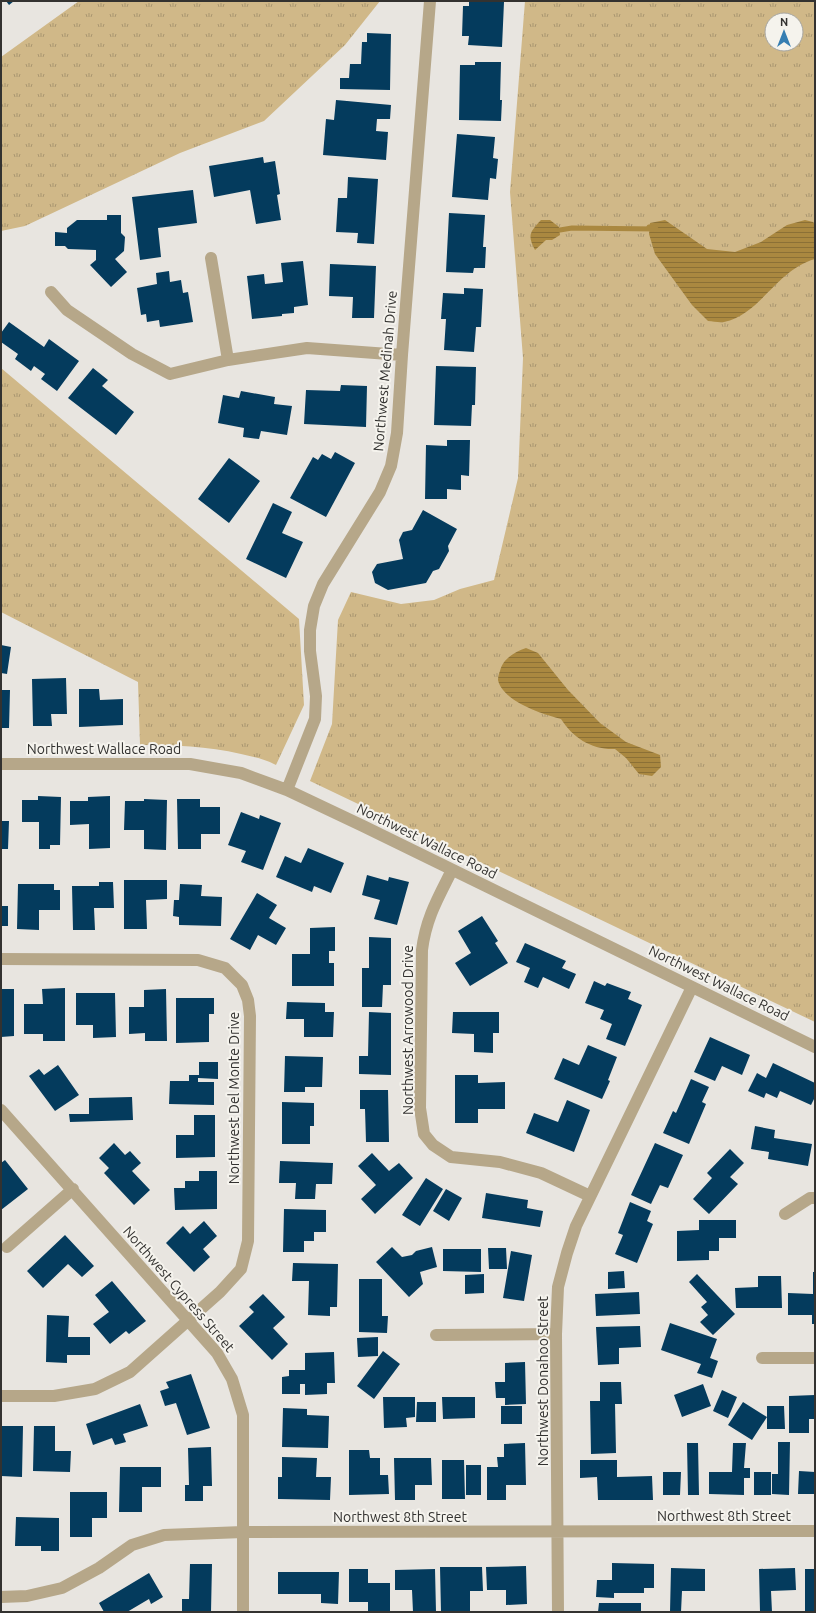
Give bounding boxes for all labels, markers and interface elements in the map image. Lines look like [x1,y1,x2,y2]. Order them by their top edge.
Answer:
north arrow [764,12,804,52]
text: N [780,16,788,28]
street label: Northwest Medinah Drive [370,290,400,452]
street label: Northwest Wallace Road [27,741,181,757]
street label: Northwest Wallace Road [354,800,500,882]
street label: Northwest Wallace Road [646,942,792,1024]
street label: Northwest Arrowood Drive [400,945,416,1115]
street label: Northwest Del Monte Drive [226,1012,242,1184]
street label: Northwest Cypress Street [120,1223,238,1355]
street label: Northwest Donahoo Street [535,1295,551,1466]
street label: Northwest 8th Street [657,1508,792,1524]
street label: Northwest 8th Street [333,1509,468,1525]

